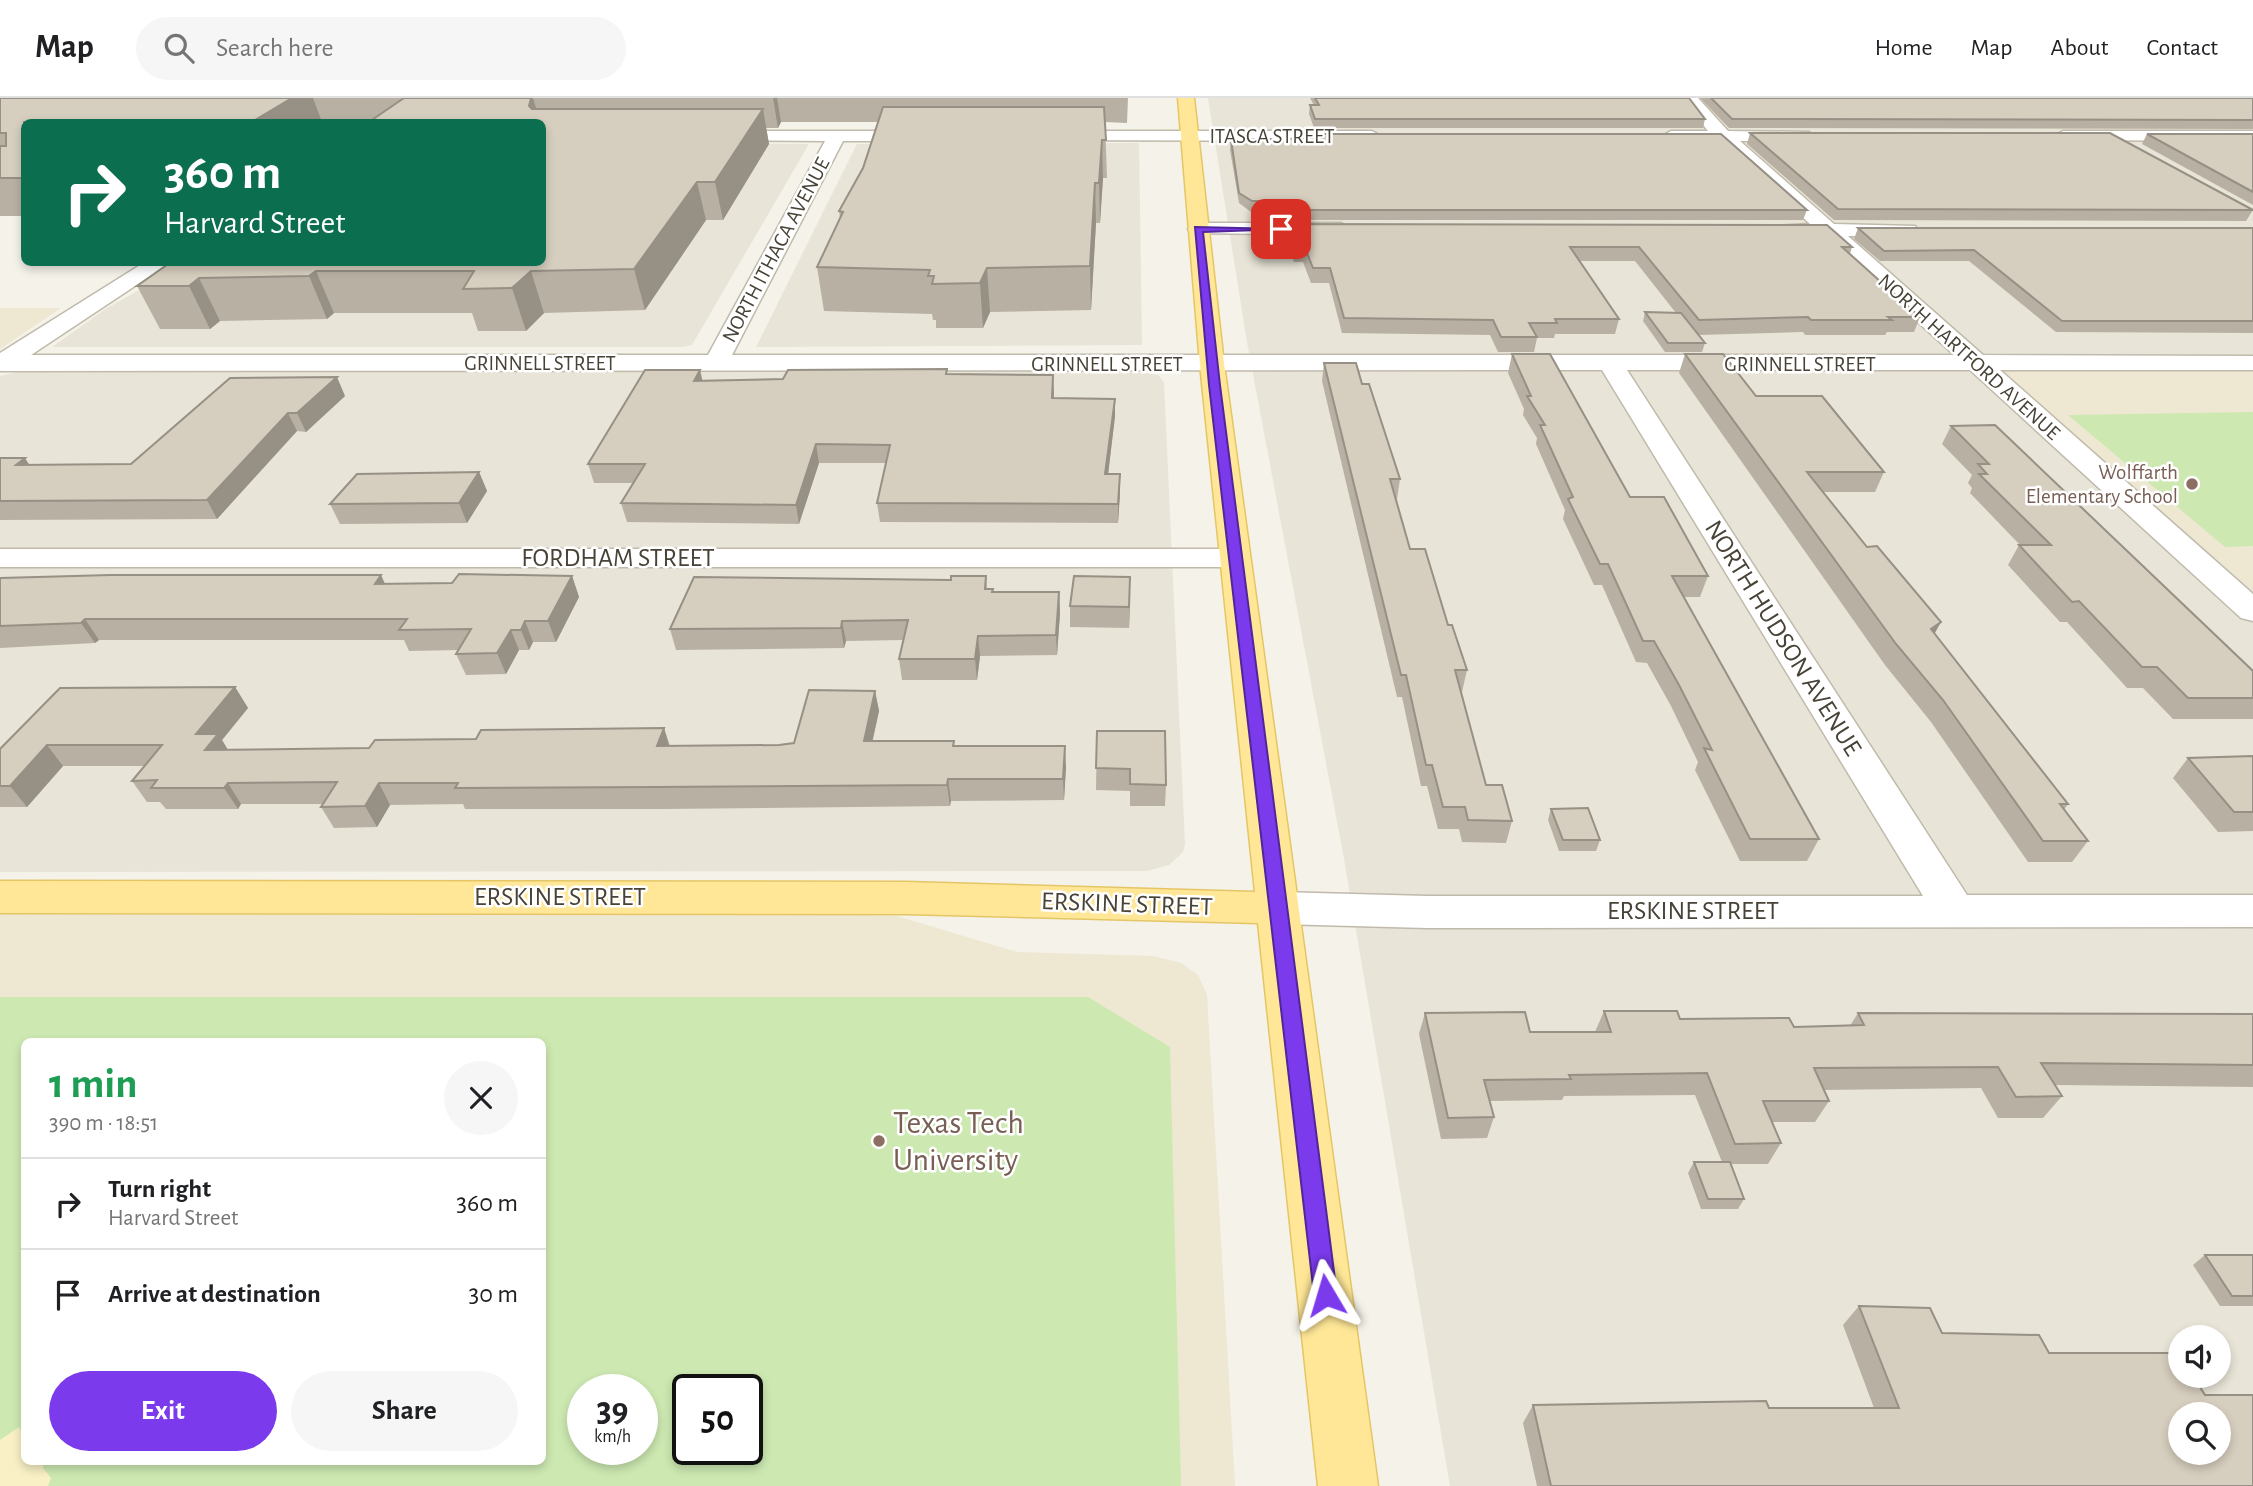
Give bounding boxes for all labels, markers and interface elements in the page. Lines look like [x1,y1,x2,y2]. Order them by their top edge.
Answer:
search box [136,17,626,80]
icon: search [160,29,198,67]
text: Map [35,31,94,64]
text: Search here [216,35,334,61]
text: Home [1875,36,1933,60]
text: Map [1971,36,2013,60]
text: About [2051,36,2108,60]
text: Contact [2146,36,2218,60]
street label: ITASCA STREET [1209,126,1335,147]
icon: right [49,147,140,238]
text: 360 m [164,149,281,198]
street label: NORTH ITHACA AVENUE [718,154,834,346]
pin [1251,199,1311,259]
text: Harvard Street [164,207,345,239]
icon: arrive [1262,210,1300,248]
street label: NORTH HARTFORD AVENUE [1874,270,2064,444]
street label: GRINNELL STREET [464,353,616,374]
street label: GRINNELL STREET [1031,354,1183,375]
street label: GRINNELL STREET [1724,354,1876,375]
place label: Wolffarth Elementary School [2026,462,2178,507]
marker: Wolffarth Elementary School [2184,476,2200,492]
street label: NORTH HUDSON AVENUE [1700,516,1866,760]
street label: FORDHAM STREET [521,545,715,571]
street label: ERSKINE STREET [474,884,646,910]
street label: ERSKINE STREET [1041,888,1214,920]
street label: ERSKINE STREET [1607,898,1779,924]
button: close [444,1061,518,1135]
text: 1 min [49,1063,138,1105]
place label: Texas Tech University [893,1107,1024,1176]
text: 390 m · 18:51 [49,1112,158,1135]
marker: Texas Tech University [871,1133,887,1149]
text: Turn right [108,1176,211,1202]
icon: right [49,1185,87,1223]
text: 360 m [456,1190,518,1216]
text: Harvard Street [108,1207,238,1230]
position arrow [1289,1258,1363,1332]
icon: arrive [49,1276,87,1314]
text: Arrive at destination [108,1281,321,1307]
text: 30 m [468,1281,518,1307]
map controls [2168,1325,2231,1465]
button: sound [2168,1325,2231,1388]
button: Exit [49,1371,277,1451]
button: Share [291,1371,518,1451]
speed limit sign: 50 [672,1374,763,1465]
text: 39 [596,1393,628,1428]
button: search [2168,1402,2231,1465]
text: km/h [594,1428,631,1446]

